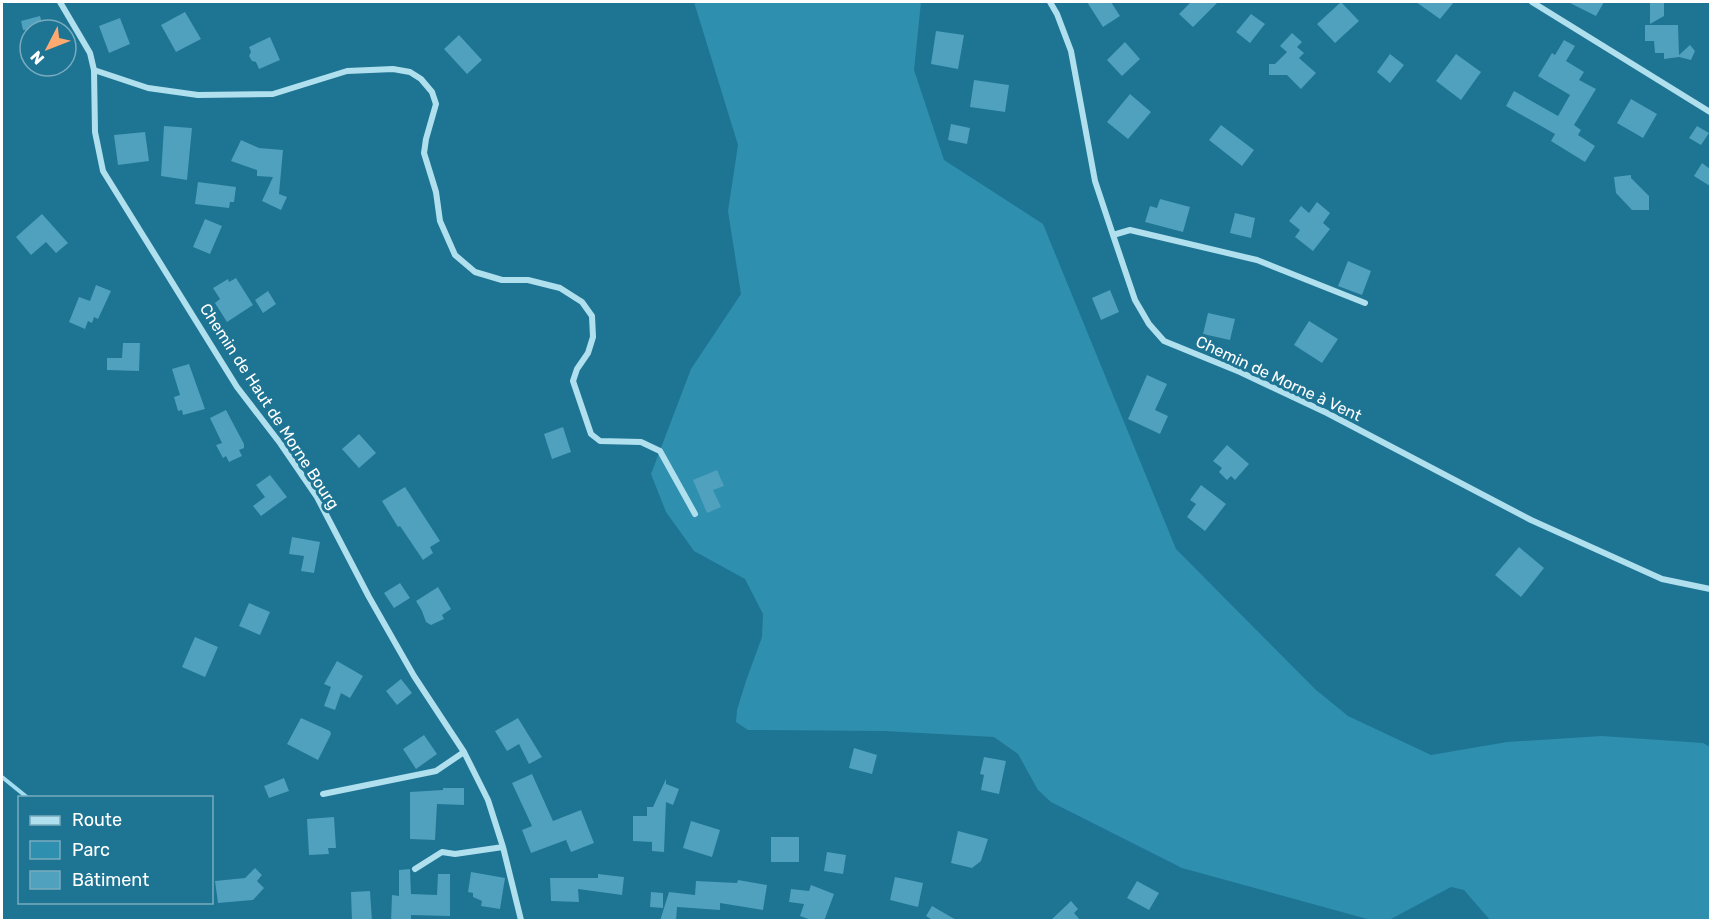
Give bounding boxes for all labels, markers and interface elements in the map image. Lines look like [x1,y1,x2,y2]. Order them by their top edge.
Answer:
north arrow [18,18,78,78]
text: N [26,47,48,68]
street label: Chemin de Haut de Morne Bourg [196,300,343,513]
street label: Chemin de Morne à Vent [1193,332,1365,425]
legend [18,796,213,904]
text: Route [72,809,122,831]
text: Parc [72,839,110,861]
text: Bâtiment [72,869,149,891]

